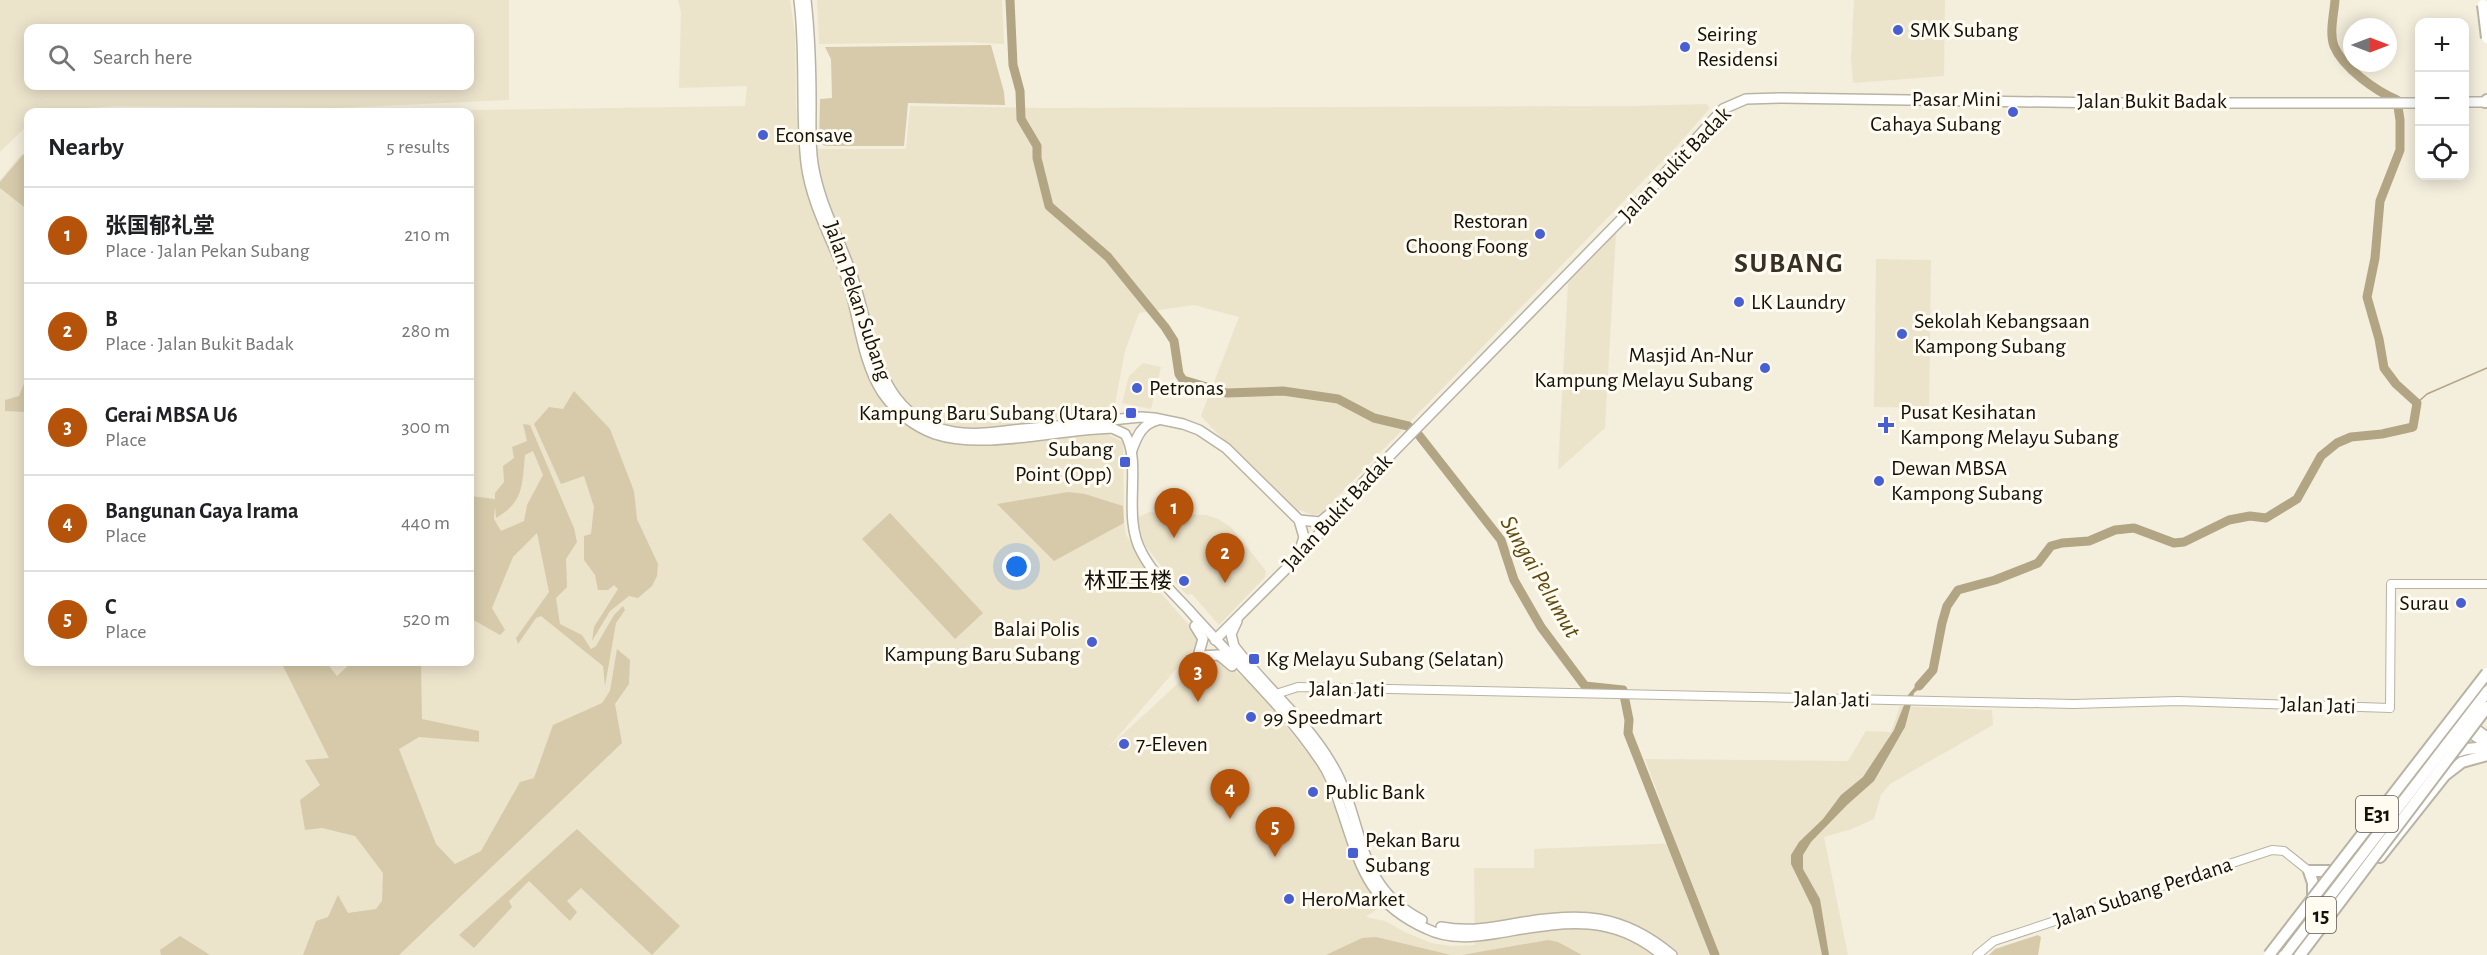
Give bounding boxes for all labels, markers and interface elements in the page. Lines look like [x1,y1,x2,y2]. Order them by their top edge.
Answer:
north arrow [2343,18,2397,72]
map controls [2415,18,2469,180]
button: + [2415,18,2469,72]
place label: SMK Subang [1910,19,2019,41]
place label: Seiring Residensi [1697,23,1778,70]
marker: SMK Subang [1891,23,1905,37]
search box [24,24,474,90]
marker: Seiring Residensi [1678,40,1692,54]
icon: search [45,41,78,74]
text: Search here [93,46,192,68]
button: − [2415,72,2469,126]
place label: Pasar Mini Cahaya Subang [1870,88,2001,135]
street label: Jalan Bukit Badak [2077,90,2227,112]
street label: Jalan Bukit Badak [1615,103,1735,225]
marker: Pasar Mini Cahaya Subang [2006,105,2020,119]
place label: Econsave [775,124,853,146]
button: locate [2415,126,2469,180]
marker: Econsave [756,128,770,142]
text: Nearby [48,134,124,160]
text: 5 results [386,137,450,157]
place label: Restoran Choong Foong [1406,210,1528,257]
text: 张国郁礼堂 [105,215,215,237]
street label: Jalan Pekan Subang [820,218,896,384]
text: 1 [64,225,71,245]
text: 210 m [404,225,450,245]
marker: Restoran Choong Foong [1533,227,1547,241]
text: Place · Jalan Pekan Subang [105,241,309,261]
district label: SUBANG [1734,250,1844,278]
place label: LK Laundry [1751,291,1846,313]
marker: LK Laundry [1732,295,1746,309]
text: B [105,308,118,330]
place label: Sekolah Kebangsaan Kampong Subang [1914,310,2090,357]
text: 2 [63,321,72,341]
text: 280 m [402,321,450,341]
marker: Sekolah Kebangsaan Kampong Subang [1895,327,1909,341]
text: Place · Jalan Bukit Badak [105,334,294,354]
place label: Masjid An-Nur Kampung Melayu Subang [1534,344,1753,391]
marker: Masjid An-Nur Kampung Melayu Subang [1758,361,1772,375]
place label: Petronas [1149,377,1224,399]
marker: Petronas [1130,381,1144,395]
place label: Pusat Kesihatan Kampong Melayu Subang [1900,401,2119,448]
place label: Kampung Baru Subang (Utara) [859,402,1119,424]
text: Gerai MBSA U6 [105,404,238,426]
marker: Kampung Baru Subang (Utara) [1124,406,1138,420]
marker: Pusat Kesihatan Kampong Melayu Subang [1877,416,1895,434]
text: 3 [63,417,72,437]
text: 300 m [401,417,450,437]
text: Place [105,430,146,450]
place label: Subang Point (Opp) [1015,438,1113,485]
street label: Jalan Bukit Badak [1278,450,1396,574]
marker: Subang Point (Opp) [1118,455,1132,469]
place label: Dewan MBSA Kampong Subang [1891,457,2043,504]
marker: Dewan MBSA Kampong Subang [1872,474,1886,488]
pin: 1 [1154,488,1194,538]
text: Bangunan Gaya Irama [105,500,299,522]
water label: Sungai Pelumut [1495,512,1585,642]
text: 4 [62,513,73,533]
text: 440 m [401,513,450,533]
text: Place [105,526,146,546]
pin: 2 [1206,534,1244,583]
your location [1002,552,1031,581]
place label: 林亚玉楼 [1084,569,1172,592]
marker: 林亚玉楼 [1177,574,1191,588]
place label: Surau [2399,592,2449,614]
text: C [105,596,116,618]
marker: Surau [2454,596,2468,610]
text: 5 [63,609,72,629]
text: 520 m [403,609,450,629]
place label: Balai Polis Kampung Baru Subang [884,618,1080,665]
text: Place [105,622,146,642]
marker: Balai Polis Kampung Baru Subang [1085,635,1099,649]
place label: Kg Melayu Subang (Selatan) [1266,648,1505,670]
pin: 3 [1178,652,1218,702]
marker: Kg Melayu Subang (Selatan) [1247,652,1261,666]
street label: Jalan Jati [1309,677,1385,701]
street label: Jalan Jati [1794,687,1870,711]
street label: Jalan Jati [2280,693,2356,717]
place label: 99 Speedmart [1263,706,1382,728]
marker: 99 Speedmart [1244,710,1258,724]
place label: 7-Eleven [1136,733,1208,755]
marker: 7-Eleven [1117,737,1131,751]
pin: 4 [1210,770,1250,819]
place label: Public Bank [1325,781,1425,803]
marker: Public Bank [1306,785,1320,799]
road number: E31 [2356,796,2398,832]
pin: 5 [1256,808,1294,857]
place label: Pekan Baru Subang [1365,829,1460,876]
marker: Pekan Baru Subang [1346,846,1360,860]
street label: Jalan Subang Perdana [2051,853,2235,931]
place label: HeroMarket [1301,888,1405,910]
marker: HeroMarket [1282,892,1296,906]
road number: 15 [2306,897,2336,933]

